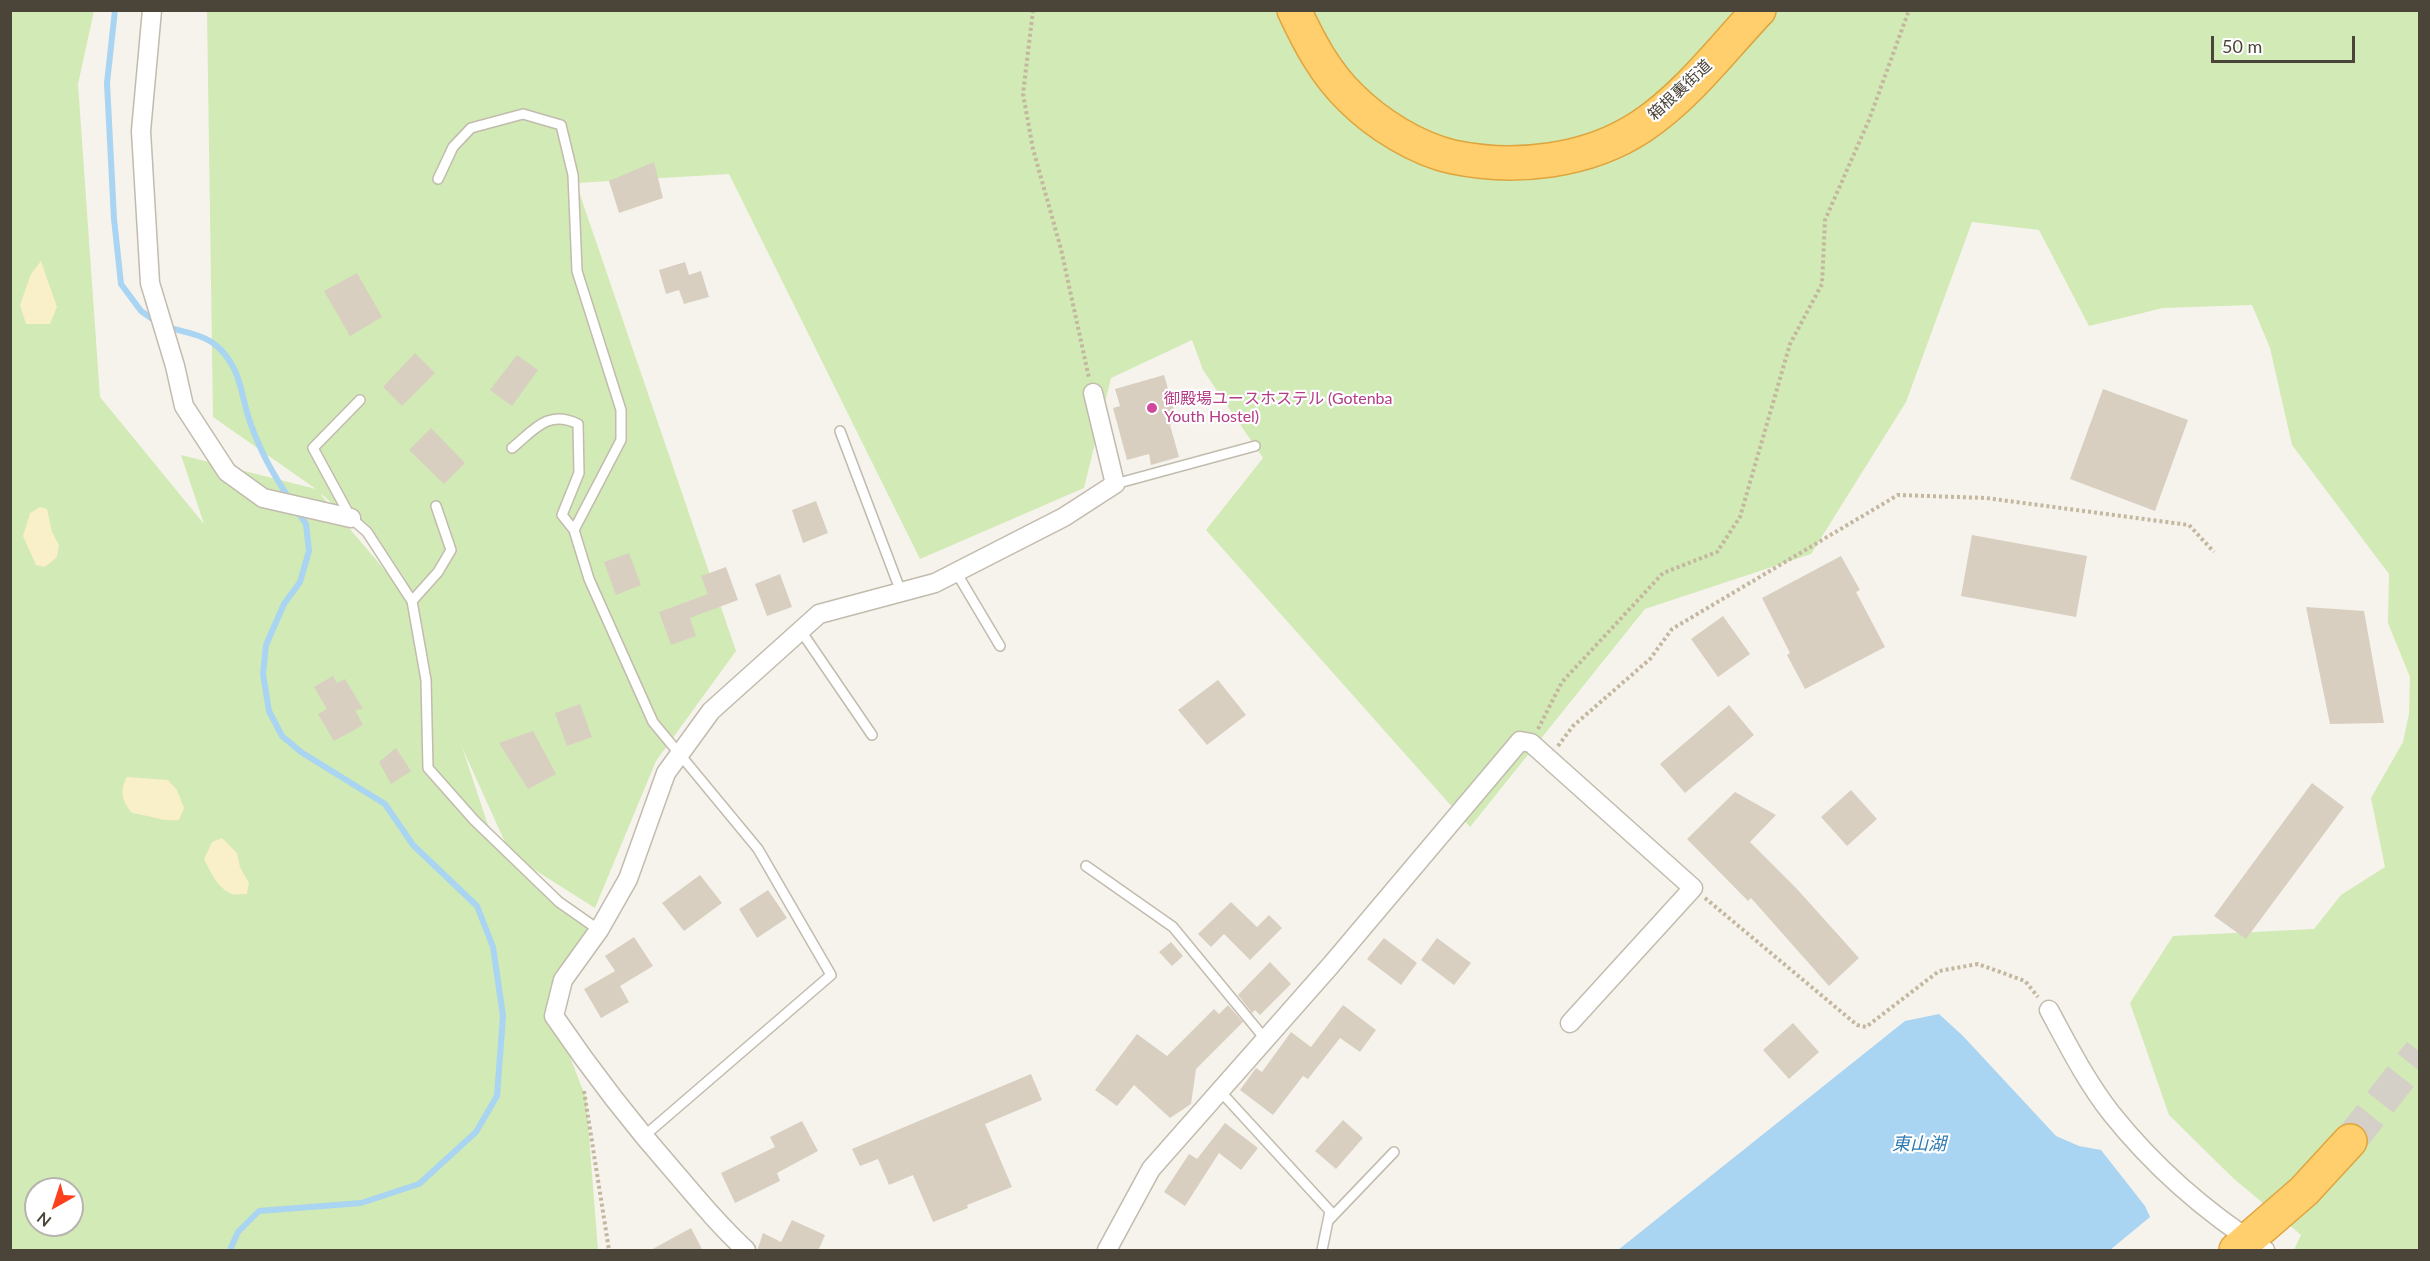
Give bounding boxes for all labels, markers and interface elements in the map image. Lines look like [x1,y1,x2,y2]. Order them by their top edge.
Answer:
scale bar [2214,24,2358,62]
text: 50 m [2222,35,2262,57]
street label: 箱根裏街道 [1644,56,1716,124]
place label: 御殿場ユースホステル (Gotenba Youth Hostel) [1164,389,1393,427]
marker: 御殿場ユースホステル (Gotenba Youth Hostel) [1145,401,1159,415]
water label: 東山湖 [1892,1133,1946,1155]
north arrow [24,1177,84,1237]
text: N [33,1209,54,1231]

